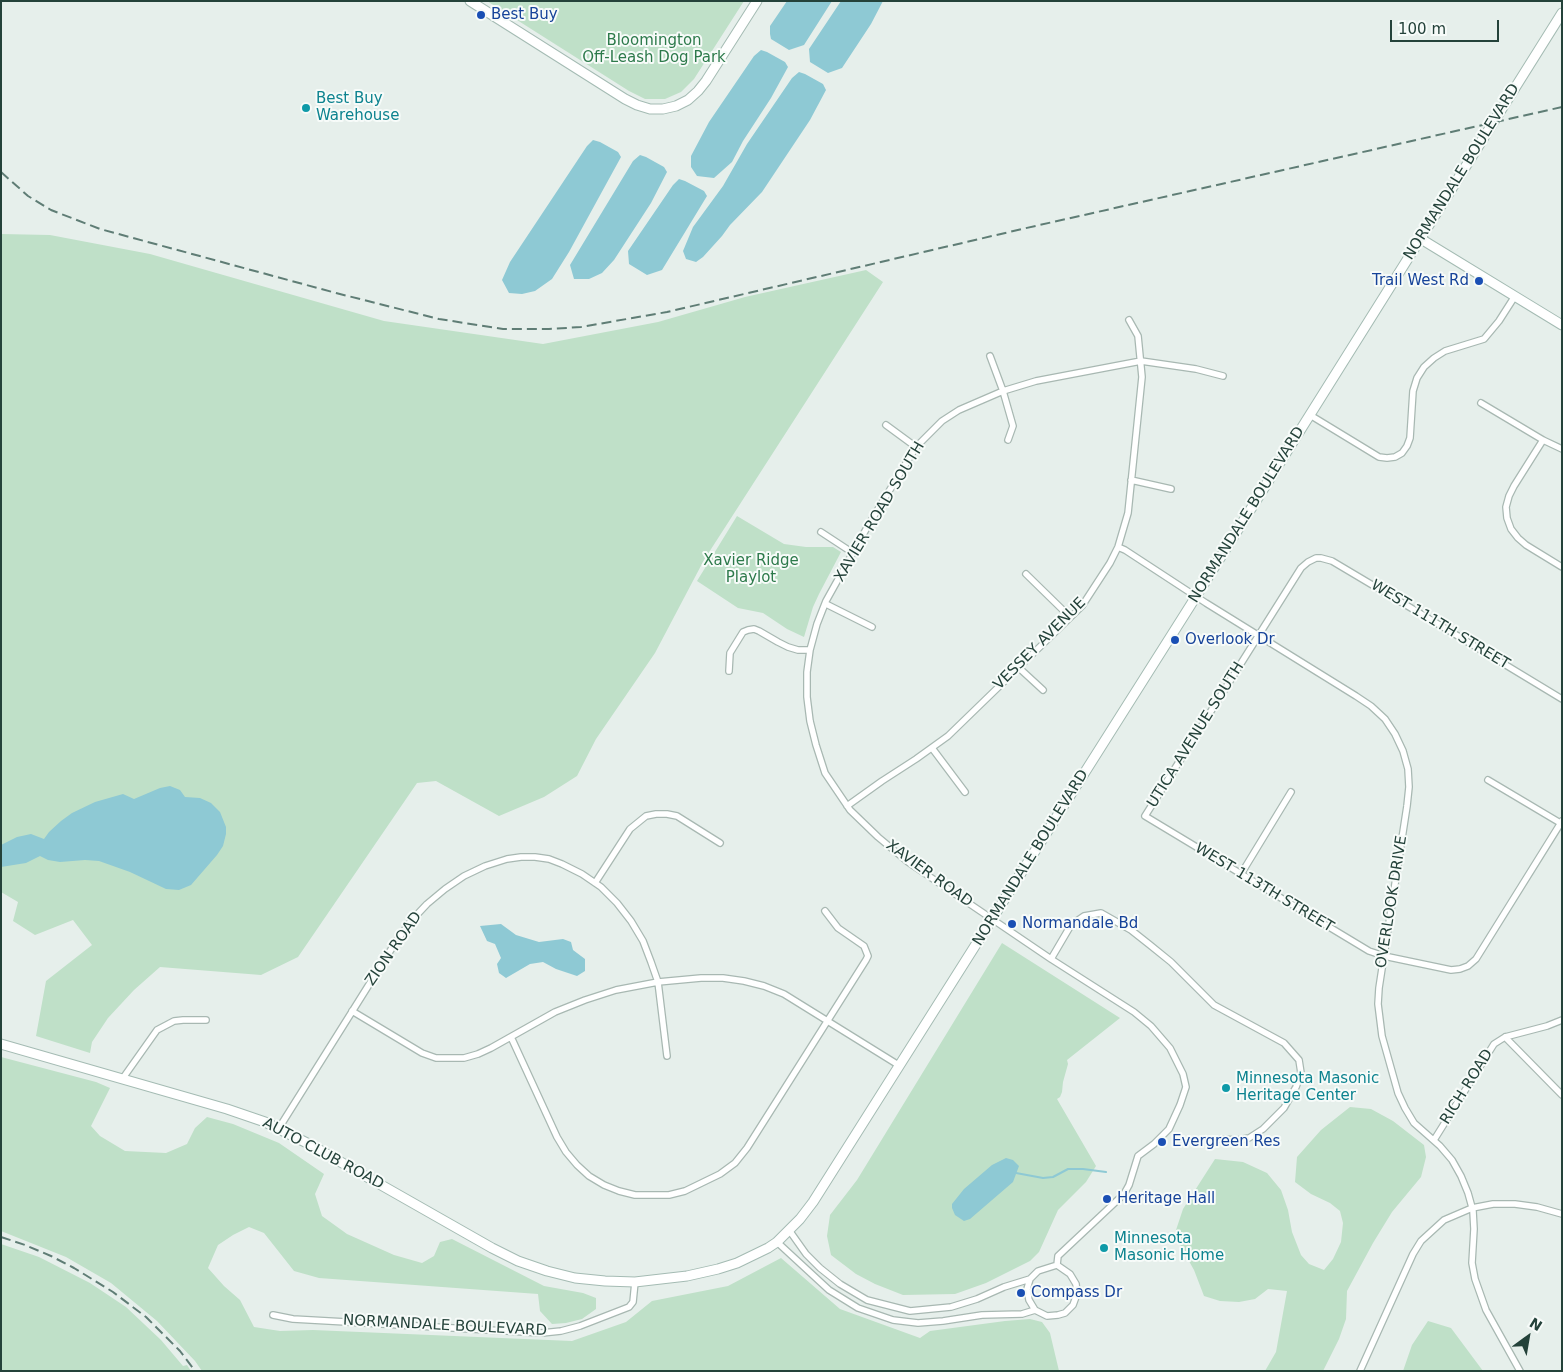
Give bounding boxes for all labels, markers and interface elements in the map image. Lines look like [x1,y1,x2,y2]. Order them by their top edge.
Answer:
place label: Best Buy [491,6,558,24]
marker: Best Buy [475,9,487,21]
scale bar [1393,10,1502,42]
text: 100 m [1398,20,1446,38]
park label: Bloomington Off-Leash Dog Park [582,32,726,67]
street label: NORMANDALE BOULEVARD [1400,81,1524,263]
place label: Best Buy Warehouse [316,90,399,125]
marker: Best Buy Warehouse [300,102,312,114]
place label: Trail West Rd [1372,272,1469,290]
marker: Trail West Rd [1473,275,1485,287]
street label: NORMANDALE BOULEVARD [1185,424,1309,606]
street label: XAVIER ROAD SOUTH [831,439,929,585]
park label: Xavier Ridge Playlot [703,552,799,587]
street label: WEST 111TH STREET [1367,576,1513,674]
street label: VESSEY AVENUE [990,594,1090,694]
place label: Overlook Dr [1185,631,1275,649]
marker: Overlook Dr [1169,634,1181,646]
street label: UTICA AVENUE SOUTH [1144,659,1248,811]
street label: NORMANDALE BOULEVARD [969,767,1093,949]
street label: OVERLOOK DRIVE [1373,834,1411,970]
street label: XAVIER ROAD [882,837,976,911]
street label: WEST 113TH STREET [1191,839,1337,937]
street label: ZION ROAD [362,909,426,989]
place label: Normandale Bd [1022,915,1138,933]
marker: Normandale Bd [1006,918,1018,930]
street label: RICH ROAD [1437,1046,1497,1128]
place label: Minnesota Masonic Heritage Center [1236,1070,1379,1105]
marker: Minnesota Masonic Heritage Center [1220,1082,1232,1094]
street label: AUTO CLUB ROAD [259,1114,387,1194]
place label: Evergreen Res [1172,1133,1280,1151]
marker: Evergreen Res [1156,1136,1168,1148]
place label: Heritage Hall [1117,1190,1215,1208]
marker: Heritage Hall [1101,1193,1113,1205]
place label: Minnesota Masonic Home [1114,1230,1224,1265]
marker: Minnesota Masonic Home [1098,1242,1110,1254]
place label: Compass Dr [1031,1284,1122,1302]
marker: Compass Dr [1015,1287,1027,1299]
street label: NORMANDALE BOULEVARD [343,1312,547,1340]
north arrow [1503,1312,1553,1362]
text: N [1527,1314,1545,1334]

